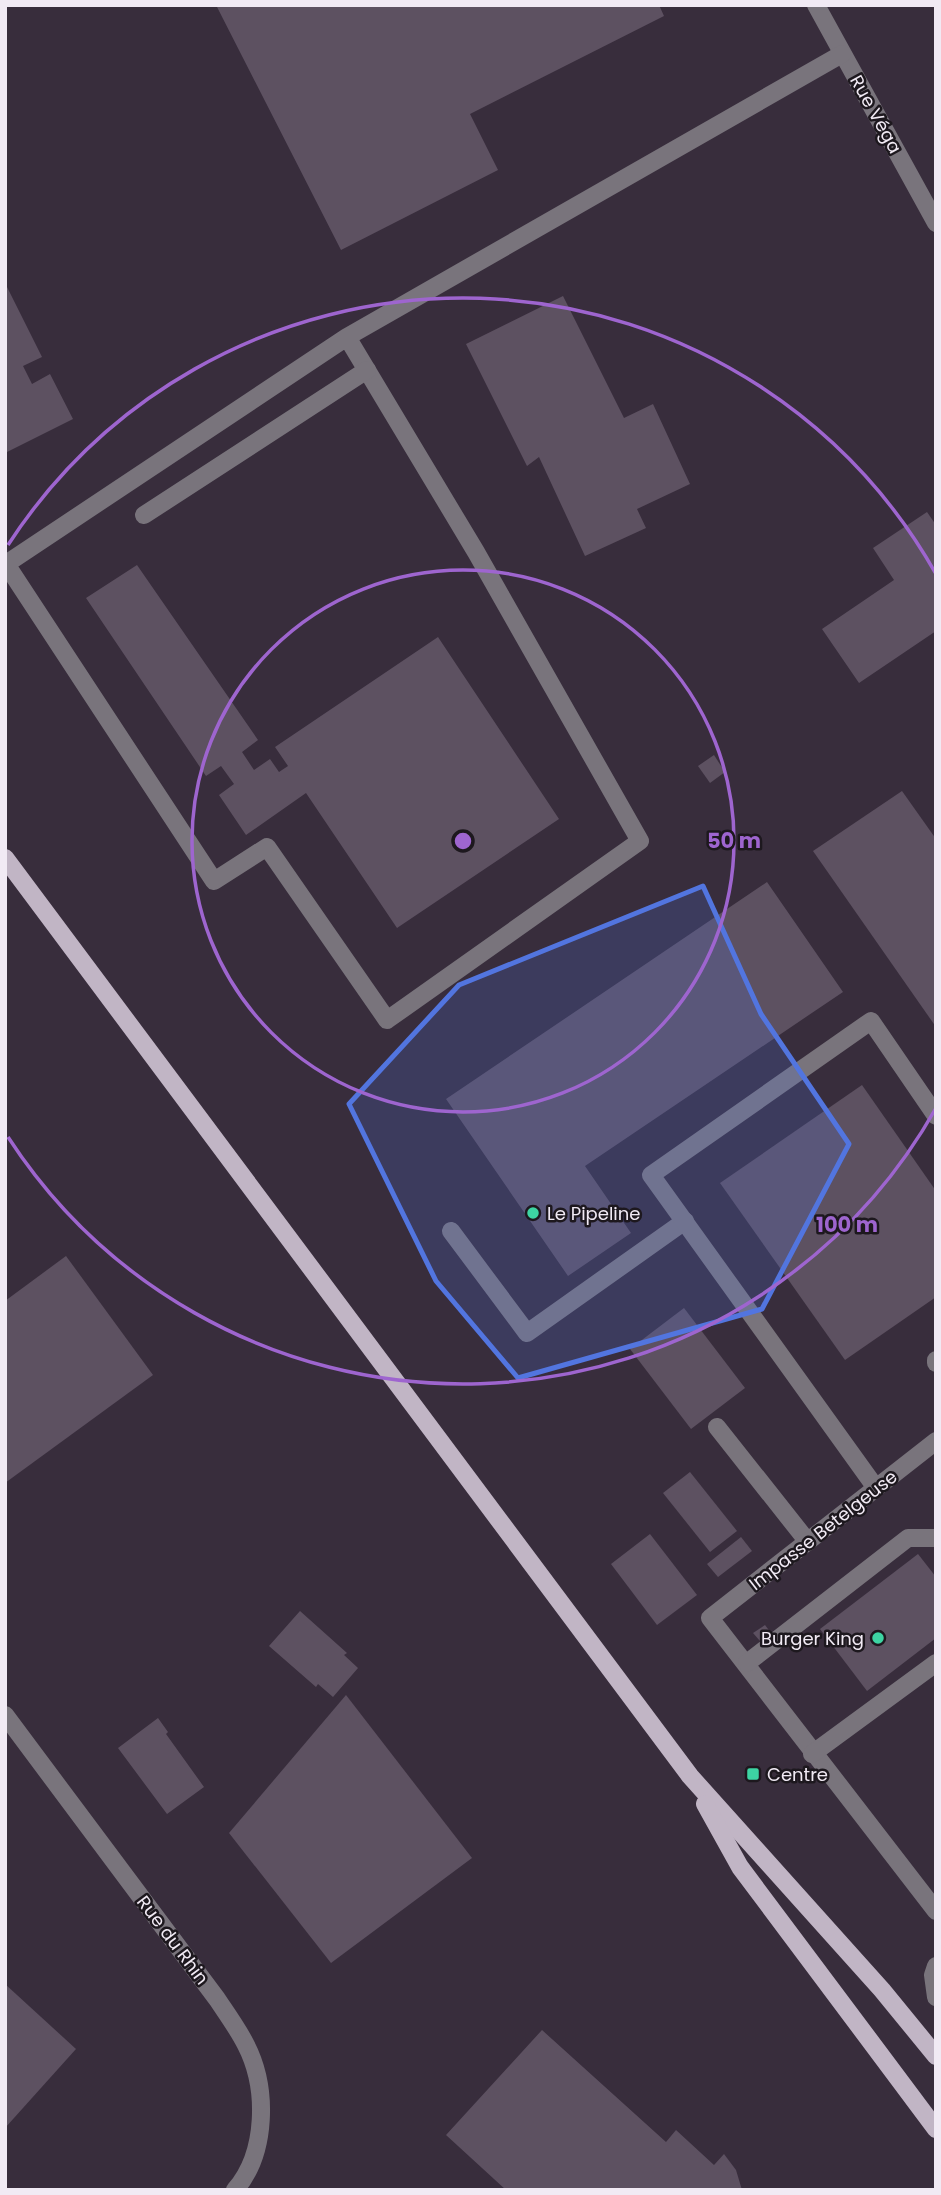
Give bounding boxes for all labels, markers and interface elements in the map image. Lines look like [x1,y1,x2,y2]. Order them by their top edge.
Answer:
street label: Rue Véga [844,70,908,158]
text: 50 m [707,826,761,855]
centre of rings [451,829,475,853]
place label: Le Pipeline [547,1201,640,1226]
marker: Le Pipeline [525,1205,541,1221]
text: 100 m [816,1210,878,1239]
street label: Impasse Betelgeuse [744,1464,902,1596]
place label: Burger King [761,1626,864,1651]
marker: Burger King [870,1630,886,1646]
place label: Centre [767,1762,828,1787]
marker: Centre [745,1766,761,1782]
street label: Rue du Rhin [131,1890,215,1990]

